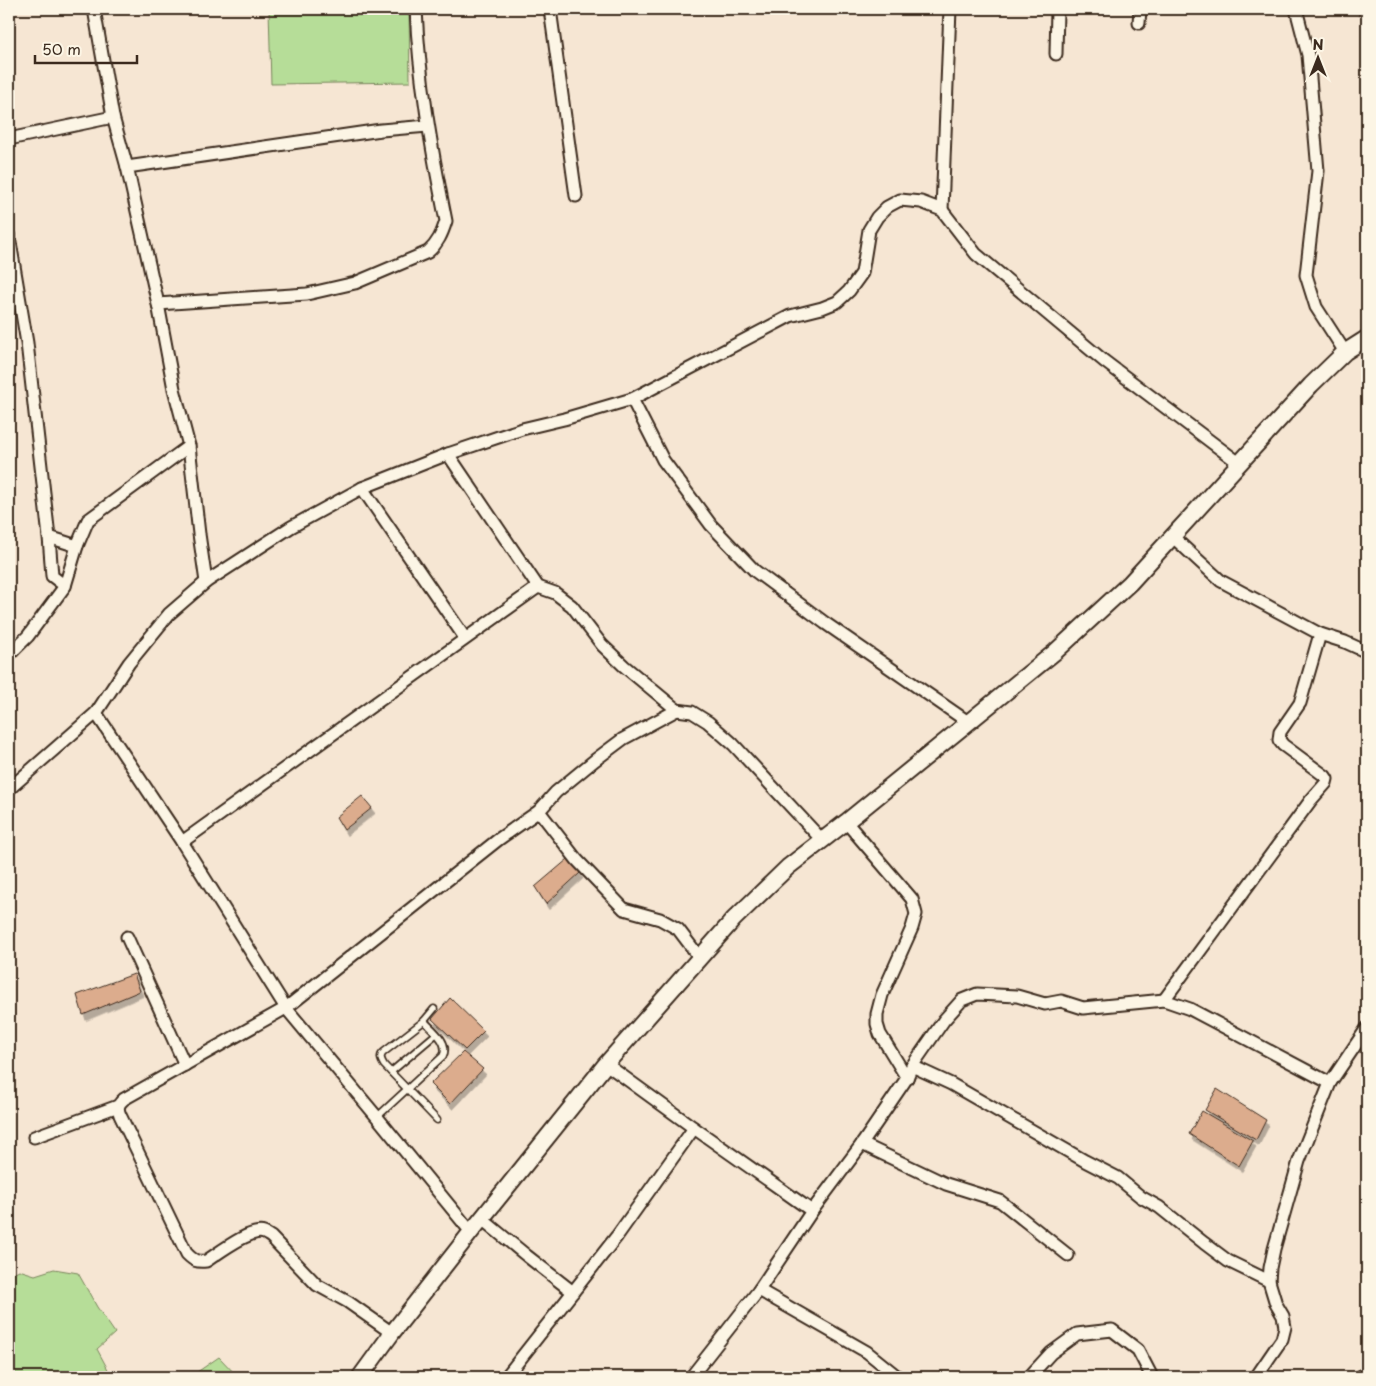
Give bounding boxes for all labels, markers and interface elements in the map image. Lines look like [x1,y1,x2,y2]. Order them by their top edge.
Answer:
scale bar [35,32,138,64]
north arrow [1294,32,1344,82]
text: N [1312,34,1324,55]
text: 50 m [42,37,81,60]

